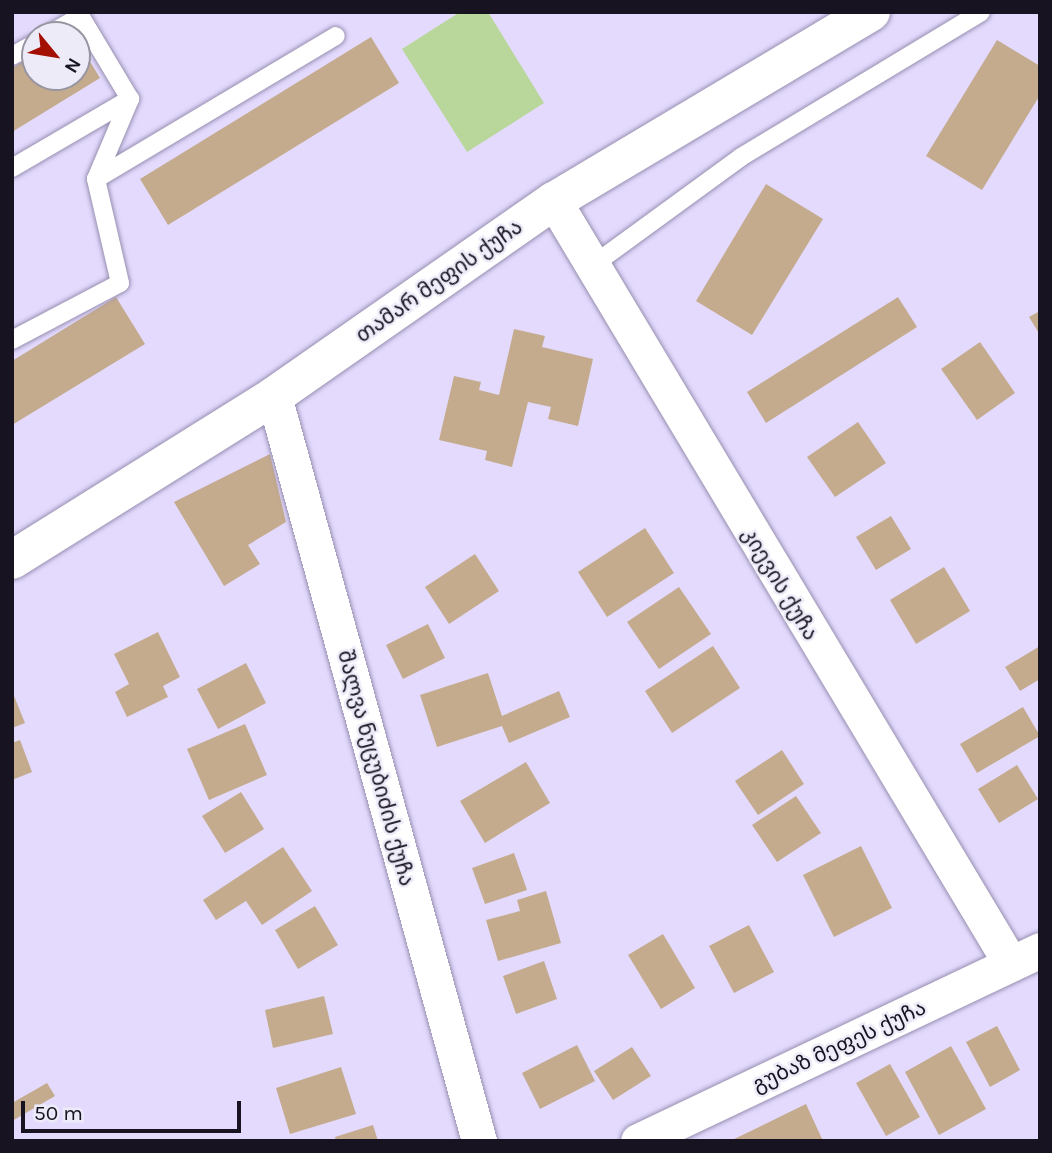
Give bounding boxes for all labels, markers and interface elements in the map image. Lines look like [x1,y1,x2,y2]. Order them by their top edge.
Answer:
north arrow [21,21,91,91]
text: N [60,54,85,77]
street label: თამარ მეფის ქუჩა [351,214,527,348]
street label: კიევის ქუჩა [737,523,823,645]
street label: შალვა ნუცუბიძის ქუჩა [332,647,420,889]
street label: გუბაზ მეფეს ქუჩა [748,995,930,1097]
scale bar [24,1086,245,1130]
text: 50 m [34,1101,83,1125]

